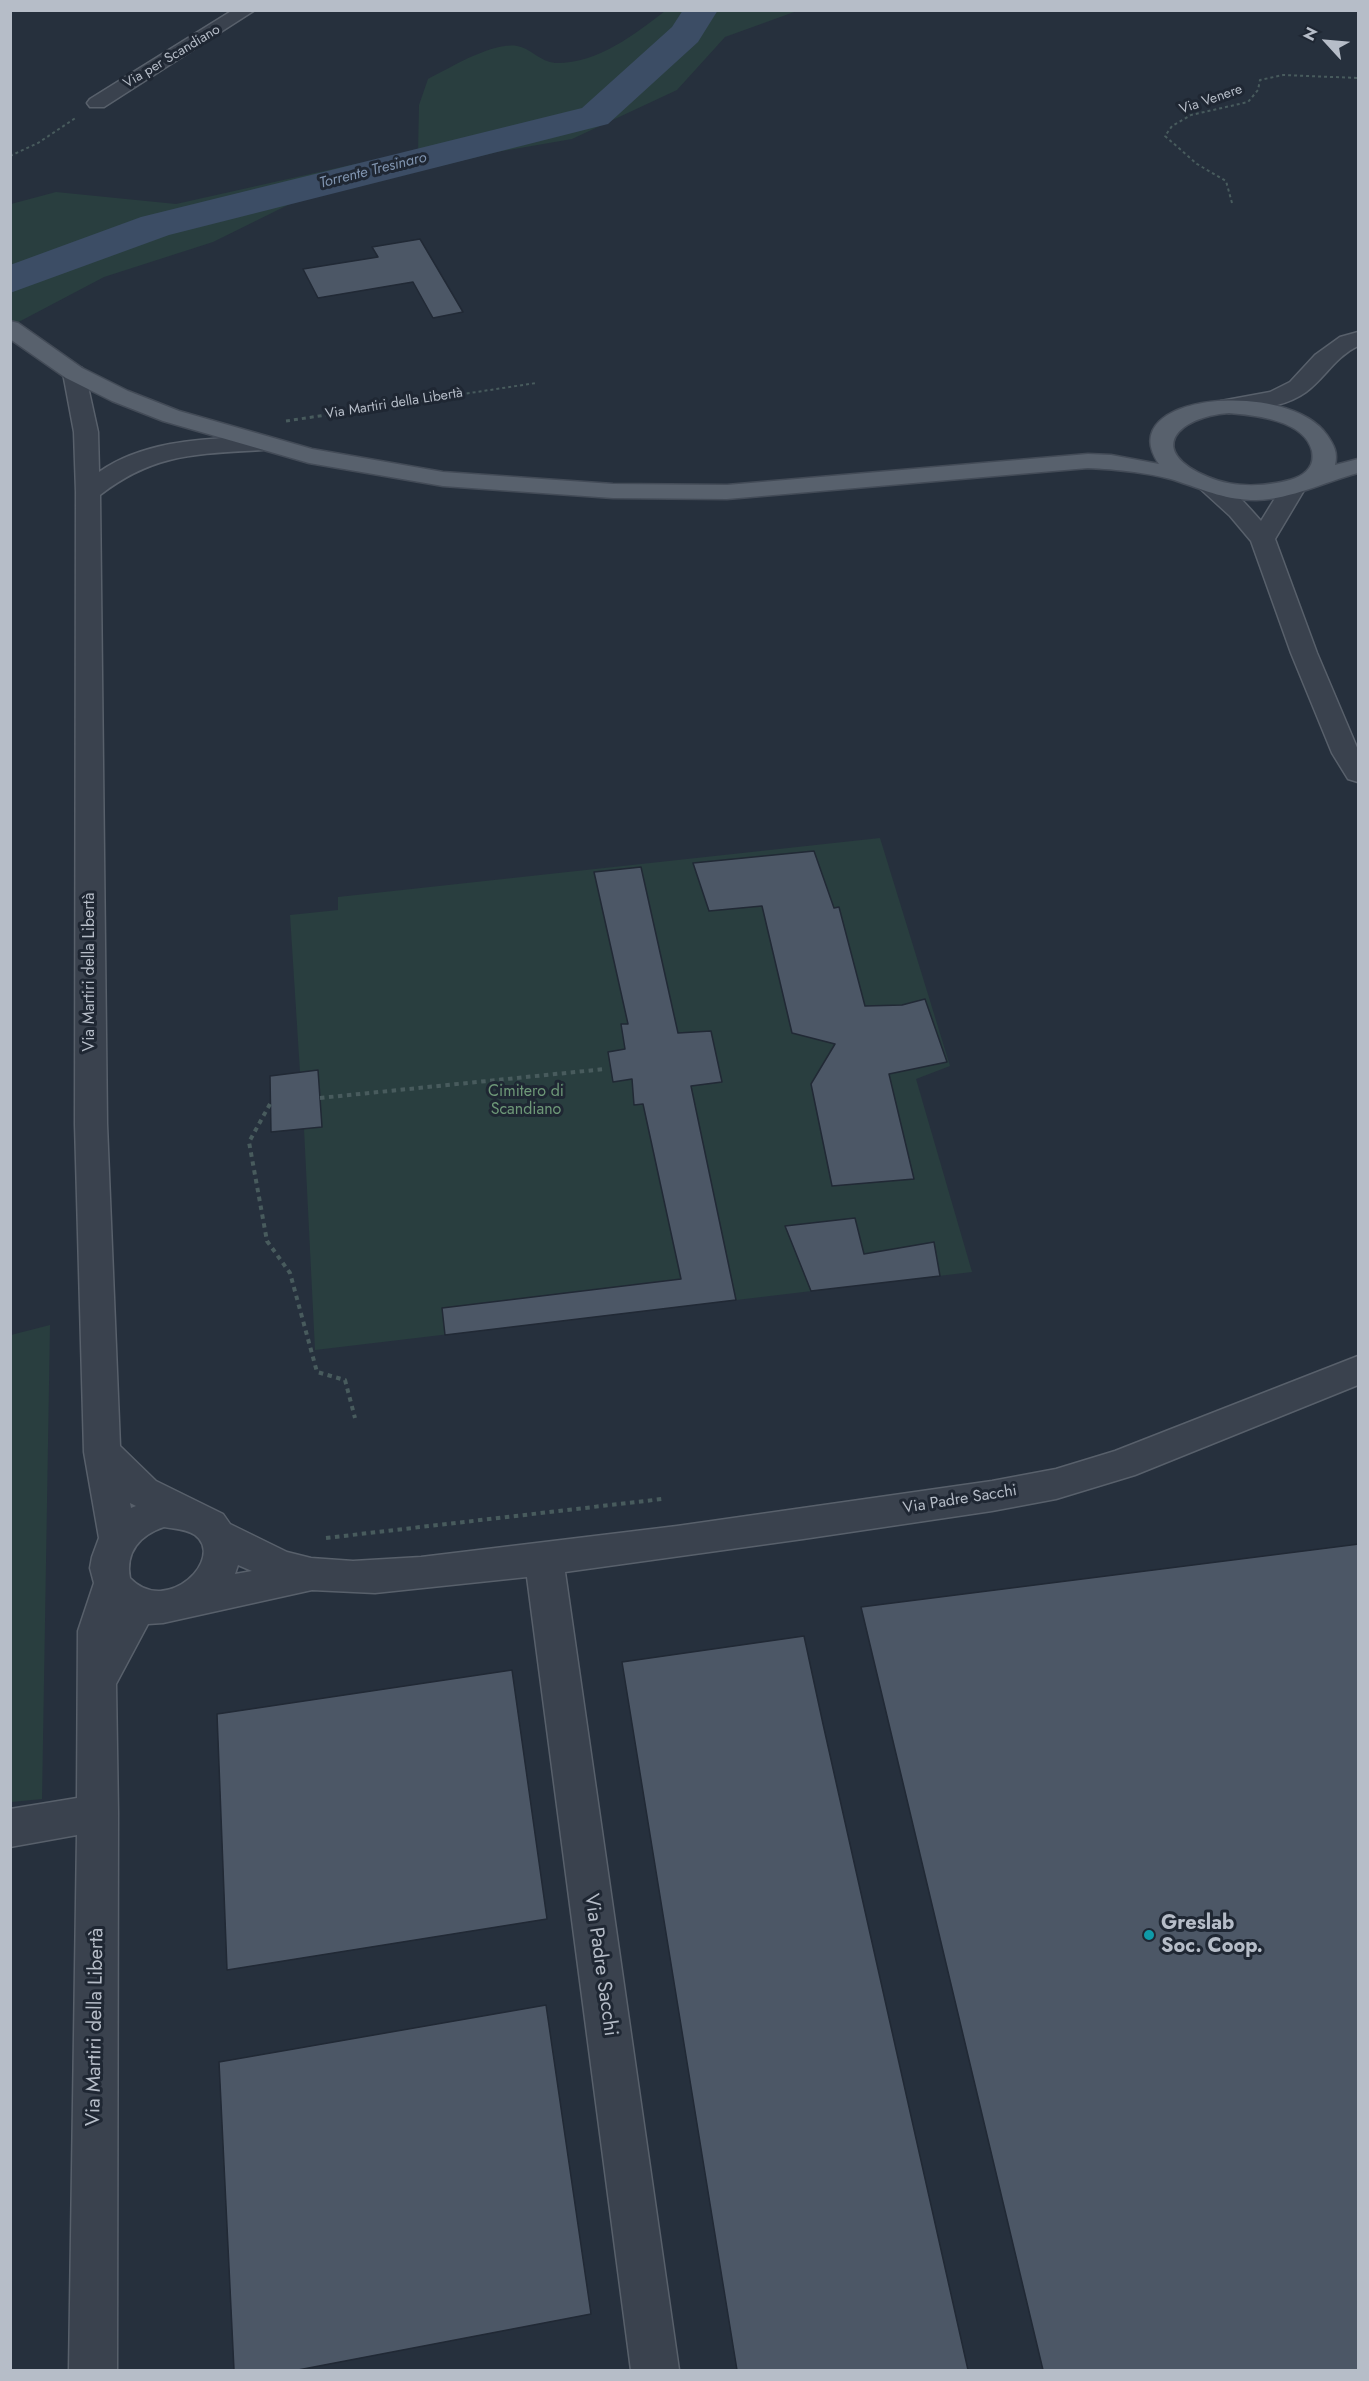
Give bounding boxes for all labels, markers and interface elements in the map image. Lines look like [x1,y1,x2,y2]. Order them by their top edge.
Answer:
north arrow [1297,12,1357,72]
street label: Via per Scandiano [121,22,223,92]
text: N [1297,23,1323,45]
street label: Via Venere [1177,81,1245,119]
water label: Torrente Tresinaro [318,149,428,193]
street label: Via Martiri della Libertà [324,385,464,423]
street label: Via Martiri della Libertà [80,893,100,1051]
park label: Cimitero di Scandiano [488,1082,564,1120]
street label: Via Padre Sacchi [902,1482,1018,1518]
street label: Via Padre Sacchi [578,1892,622,2038]
place label: Greslab Soc. Coop. [1161,1912,1263,1959]
street label: Via Martiri della Libertà [82,1928,110,2126]
marker: Greslab Soc. Coop. [1142,1928,1156,1942]

